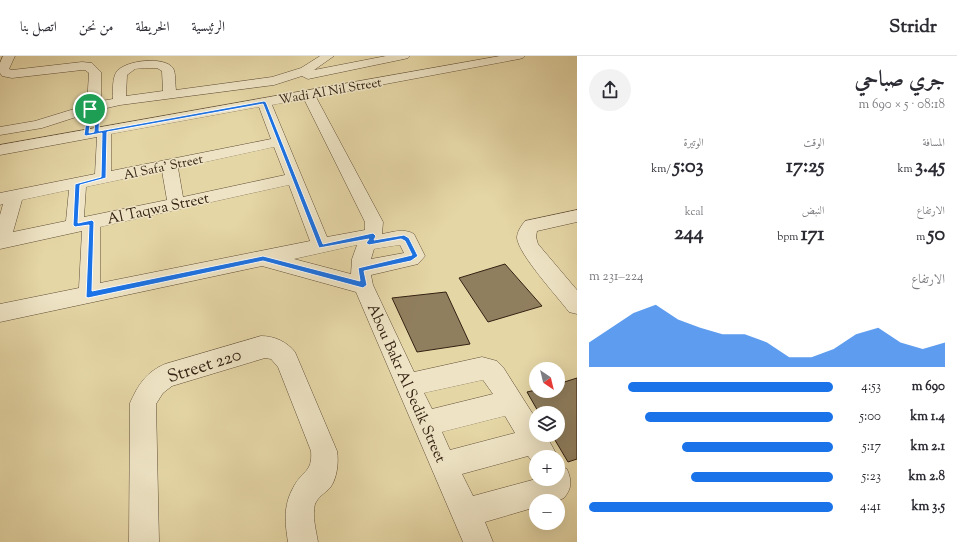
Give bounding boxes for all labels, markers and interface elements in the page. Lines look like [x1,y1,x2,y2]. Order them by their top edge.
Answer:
text: Stridr [889,14,937,41]
text: اتصل بنا [20,18,57,38]
text: من نحن [79,18,113,38]
text: الخريطة [135,18,170,38]
text: الرئيسية [192,18,225,38]
text: جري صباحي [854,65,945,97]
button: share [589,69,631,111]
street label: Wadi Al Nil Street [277,74,384,110]
pin [73,92,107,126]
text: 08:18 · 5 × 690 m [858,96,945,114]
icon: arrive [79,98,101,120]
text: الوتيرة [683,135,704,151]
text: الوقت [803,135,824,151]
text: المسافة [923,135,945,151]
street label: Al Safa' Street [122,151,205,185]
text: 5:03 [673,153,704,182]
text: 17:25 [786,153,824,182]
text: 3.45 [915,153,945,182]
text: /km [651,161,673,177]
text: km [898,161,915,177]
street label: Al Taqwa Street [105,188,211,231]
text: النبض [802,203,824,219]
text: الارتفاع [916,203,945,219]
text: kcal [685,204,704,220]
text: 244 [674,220,704,249]
text: 171 [801,221,824,250]
text: 50 [928,221,945,250]
text: bpm [777,229,801,245]
text: m [916,229,928,245]
text: 224–231 m [589,268,644,286]
text: الارتفاع [911,271,945,289]
street label: Abou Bakr Al Sedik Street [361,301,450,466]
street label: Street 220 [164,343,245,391]
north arrow [529,362,565,398]
map controls [529,362,565,530]
text: 4:53 [861,378,881,396]
text: 690 m [912,378,945,396]
button: layers [529,406,565,442]
text: 5:00 [860,408,881,426]
text: 1.4 km [910,408,945,426]
text: 5:17 [862,438,881,456]
text: 2.1 km [911,438,945,456]
button: + [529,450,565,486]
text: 5:23 [862,468,881,486]
text: 2.8 km [909,468,945,486]
button: − [529,494,565,530]
text: 4:41 [860,498,881,516]
text: 3.5 km [911,498,945,516]

